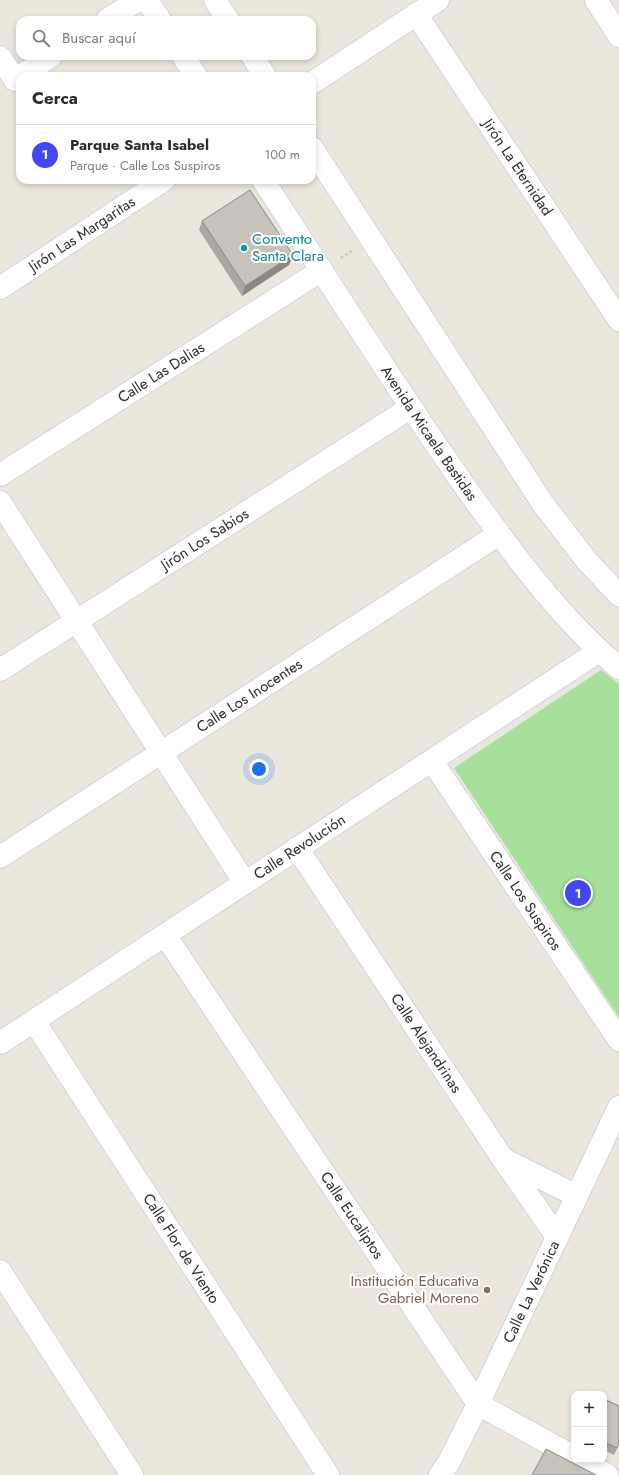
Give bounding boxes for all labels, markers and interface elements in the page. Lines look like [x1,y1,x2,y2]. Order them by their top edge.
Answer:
search box [16,16,316,60]
icon: search [30,27,52,49]
text: Buscar aquí [62,27,136,49]
text: Cerca [32,86,78,110]
street label: Jirón La Eternidad [476,113,558,220]
text: Parque Santa Isabel [70,134,209,156]
text: 1 [42,145,48,164]
text: 100 m [265,145,300,164]
text: Parque · Calle Los Suspiros [70,156,220,175]
street label: Jirón Las Margaritas [23,191,140,278]
place label: Convento Santa Clara [252,228,324,267]
marker: Convento Santa Clara [239,243,249,253]
street label: Calle Las Dalias [113,336,209,408]
street label: Avenida Micaela Bastidas [375,361,483,505]
street label: Jirón Los Sabios [155,503,253,577]
street label: Calle Los Inocentes [192,653,307,738]
your location [249,759,269,779]
street label: Calle Revolución [249,809,350,885]
street label: Calle Los Suspiros [484,846,567,955]
pin: 1 [565,878,591,908]
street label: Calle Alejandrinas [385,989,467,1097]
street label: Calle Eucaliptos [315,1167,389,1263]
street label: Calle Flor de Viento [137,1189,225,1308]
street label: Calle La Verónica [498,1237,565,1346]
place label: Institución Educativa Gabriel Moreno [350,1270,479,1309]
marker: Institución Educativa Gabriel Moreno [482,1285,492,1295]
map controls [571,1391,607,1463]
button: + [571,1391,607,1427]
button: − [571,1427,607,1463]

